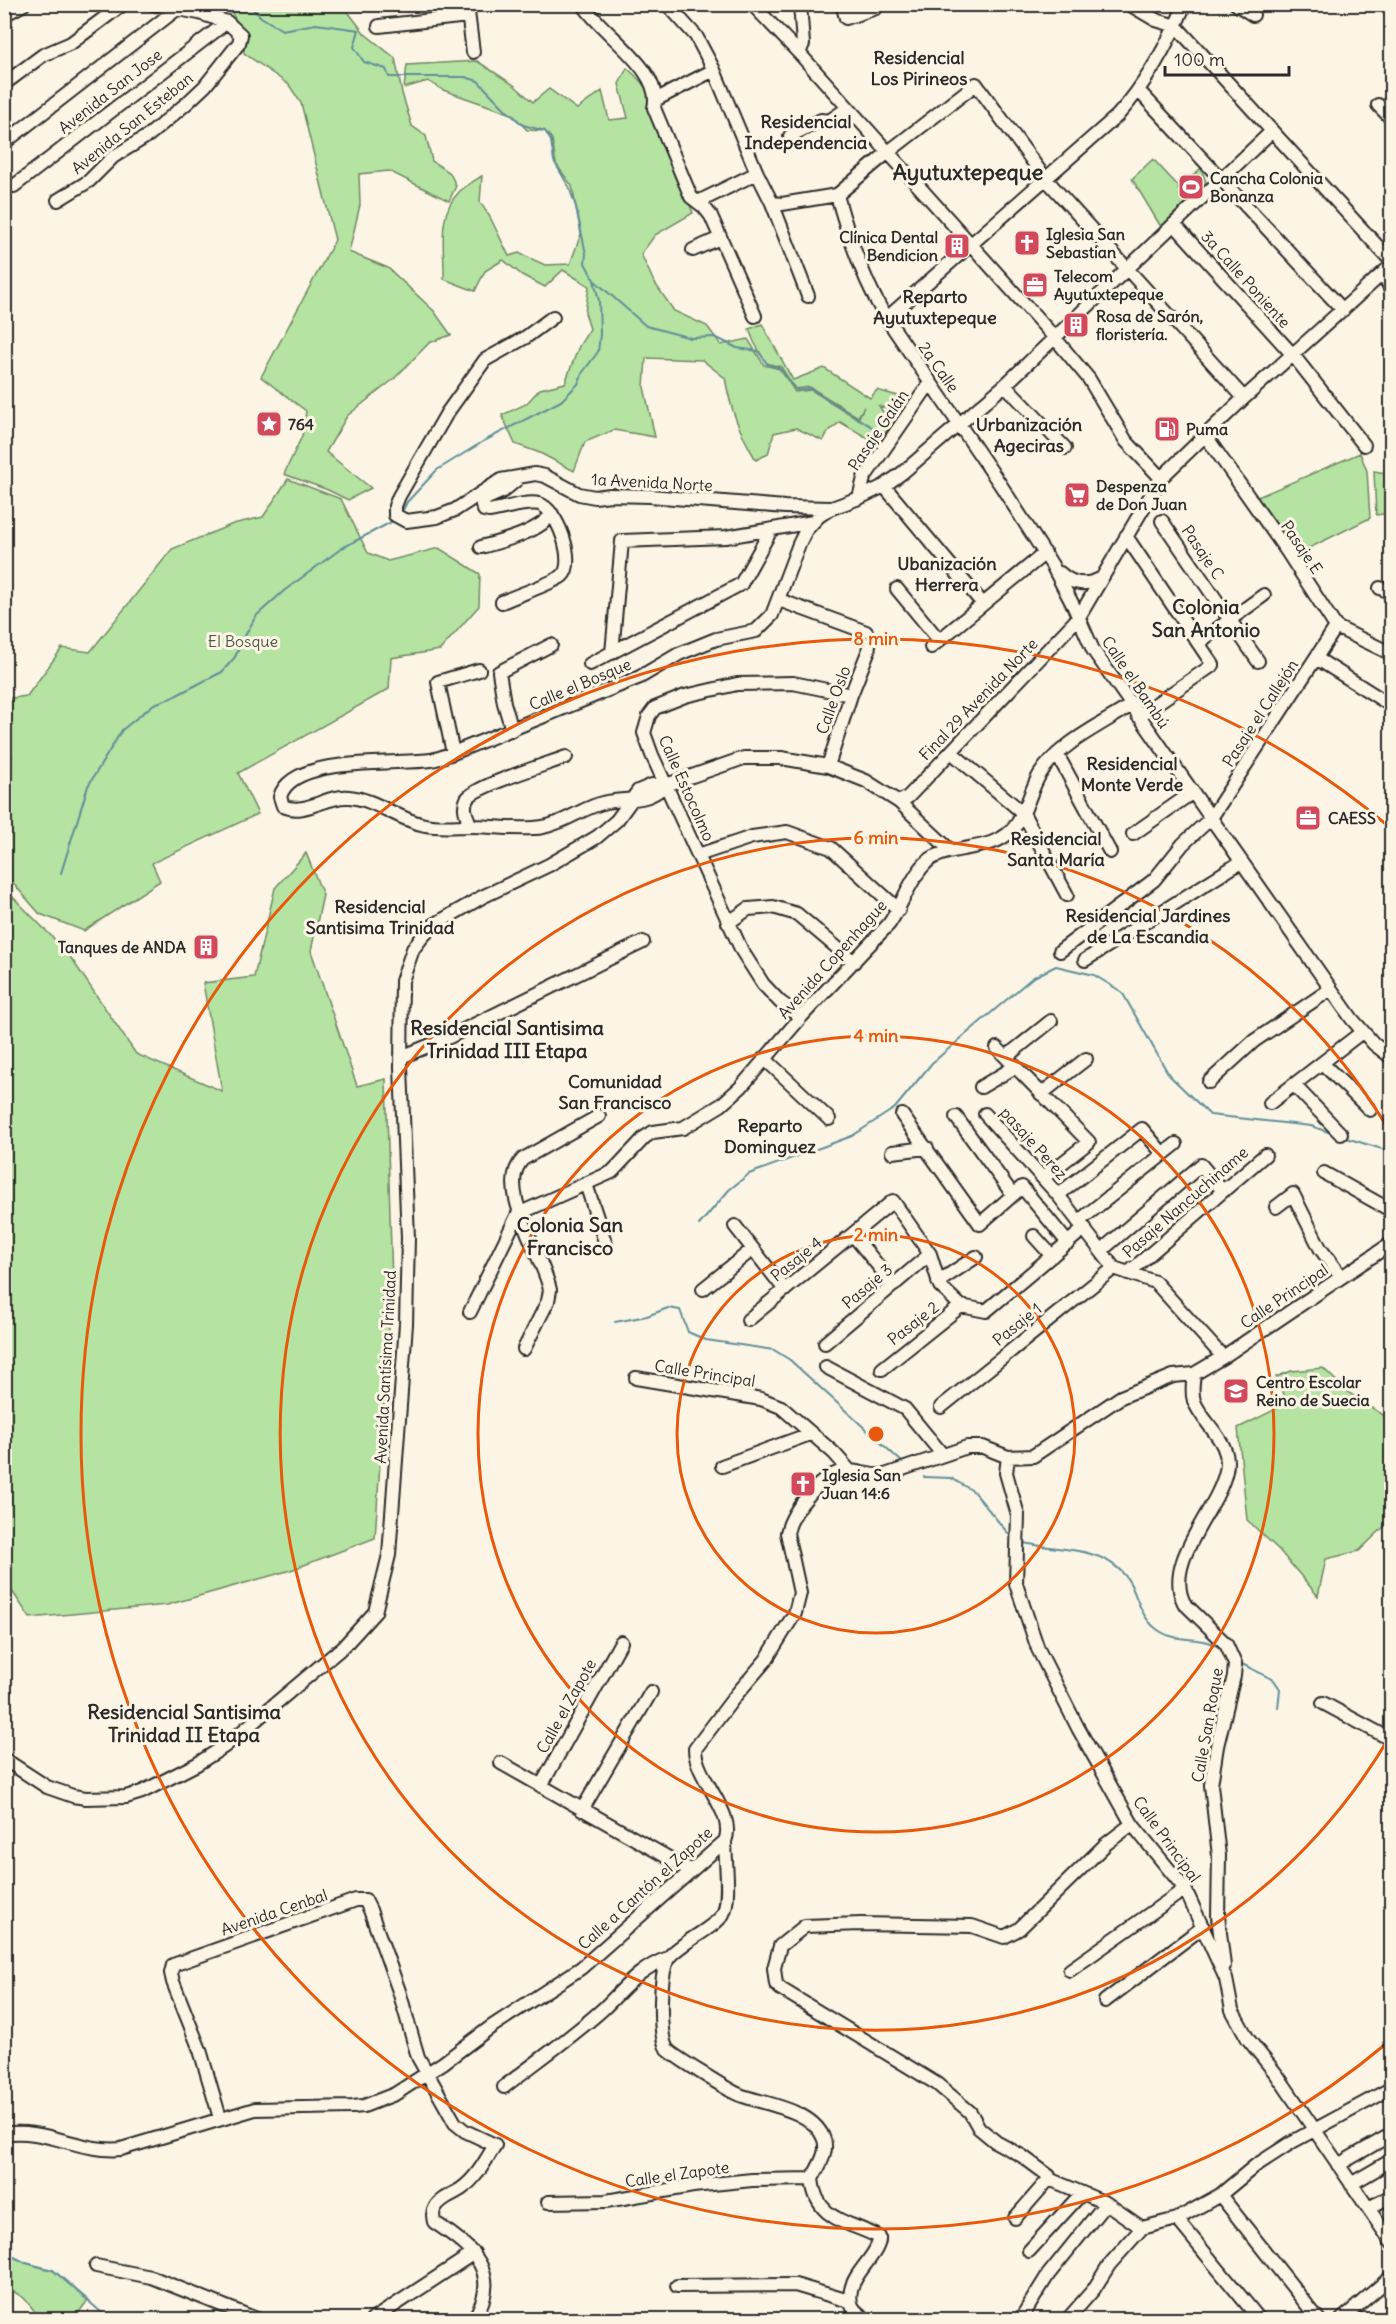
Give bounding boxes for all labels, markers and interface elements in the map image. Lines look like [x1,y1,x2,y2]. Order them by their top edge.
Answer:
scale bar [1165,39,1290,77]
street label: Avenida San Jose [54,44,166,138]
district label: Residencial Los Pirineos [871,46,967,90]
text: 100 m [1174,48,1225,71]
street label: Avenida San Esteban [67,68,197,178]
district label: Residencial Independencia [745,110,867,154]
district label: Ayutuxtepeque [893,158,1044,186]
place label: Cancha Colonia Bonanza [1210,168,1323,206]
sports icon: Cancha Colonia Bonanza [1176,172,1206,202]
place label: Iglesia San Sebastian [1046,224,1125,262]
street label: 3a Calle Poniente [1197,226,1295,332]
place label: Clínica Dental Bendicion [839,227,938,265]
church icon: Iglesia San Sebastian [1012,228,1042,258]
building icon: Clínica Dental Bendicion [942,231,972,261]
place label: Telecom Ayutuxtepeque [1054,266,1164,305]
office icon: Telecom Ayutuxtepeque [1020,270,1050,300]
district label: Reparto Ayutuxtepeque [873,285,997,329]
place label: Rosa de Sarón, floristería. [1096,306,1203,344]
building icon: Rosa de Sarón, floristería. [1061,310,1091,340]
street label: 2a Calle [914,338,964,396]
street label: Pasaje Galán [844,386,912,474]
place icon: 764 [254,409,284,439]
district label: Urbanización Ageciras [976,413,1083,457]
place label: 764 [288,414,314,434]
fuel station icon: Puma [1152,414,1182,444]
place label: Puma [1186,419,1228,439]
street label: 1a Avenida Norte [591,469,713,495]
place label: Despenza de Don Juan [1096,476,1187,514]
supermarket icon: Despenza de Don Juan [1062,480,1092,510]
street label: Pasaje E [1277,516,1327,578]
street label: Pasaje C [1178,521,1228,583]
district label: Ubanización Herrera [897,552,997,596]
district label: Colonia San Antonio [1152,594,1260,642]
text: 8 min [854,627,899,650]
park label: El Bosque [208,631,278,651]
street label: Calle el Bambú [1098,632,1174,732]
street label: Final 29 Avenida Norte [914,634,1042,764]
street label: Calle el Bosque [526,654,634,714]
street label: Pasaje el Callejón [1218,656,1302,770]
street label: Calle Oslo [811,663,855,737]
street label: Calle Estocolmo [655,732,719,844]
district label: Residencial Monte Verde [1081,752,1183,796]
office icon: CAESS [1293,803,1323,833]
place label: CAESS [1328,808,1376,828]
text: 6 min [854,826,899,849]
district label: Residencial Santa María [1007,827,1105,871]
district label: Residencial Santisima Trinidad [306,895,455,939]
street label: Avenida Copenhague [773,895,891,1023]
district label: Residencial Jardines de La Escandia [1066,904,1230,948]
building icon: Tanques de ANDA [191,932,221,962]
place label: Tanques de ANDA [58,937,186,958]
district label: Residencial Santisima Trinidad III Etapa [410,1015,604,1063]
text: 4 min [854,1024,899,1047]
district label: Comunidad San Francisco [559,1070,671,1114]
street label: pasaje Perez [996,1103,1072,1184]
district label: Reparto Dominguez [724,1114,816,1158]
street label: Pasaje Nancuchiname [1118,1142,1252,1262]
district label: Colonia San Francisco [517,1212,624,1260]
text: 2 min [854,1223,899,1246]
street label: Pasaje 4 [766,1232,826,1286]
street label: Pasaje 3 [838,1259,896,1313]
street label: Calle Principal [1236,1259,1332,1333]
street label: Avenida Santísima Trinidad [370,1270,400,1464]
street label: Pasaje 2 [883,1297,943,1349]
street label: Pasaje 1 [989,1298,1045,1350]
street label: Calle Principal [653,1355,757,1391]
place label: Centro Escolar Reino de Suecia [1256,1372,1370,1410]
school or university icon: Centro Escolar Reino de Suecia [1221,1376,1251,1406]
centre of rings [866,1424,886,1444]
place label: Iglesia San Juan 14:6 [822,1465,901,1503]
church icon: Iglesia San Juan 14:6 [788,1469,818,1499]
street label: Calle el Zapote [532,1655,600,1757]
street label: Calle San Roque [1187,1666,1227,1784]
district label: Residencial Santisima Trinidad II Etapa [87,1699,281,1747]
street label: Calle Principal [1129,1792,1205,1886]
street label: Calle a Cantón el Zapote [574,1822,716,1954]
street label: Avenida Cenbal [218,1884,330,1940]
street label: Calle el Zapote [624,2157,730,2191]

